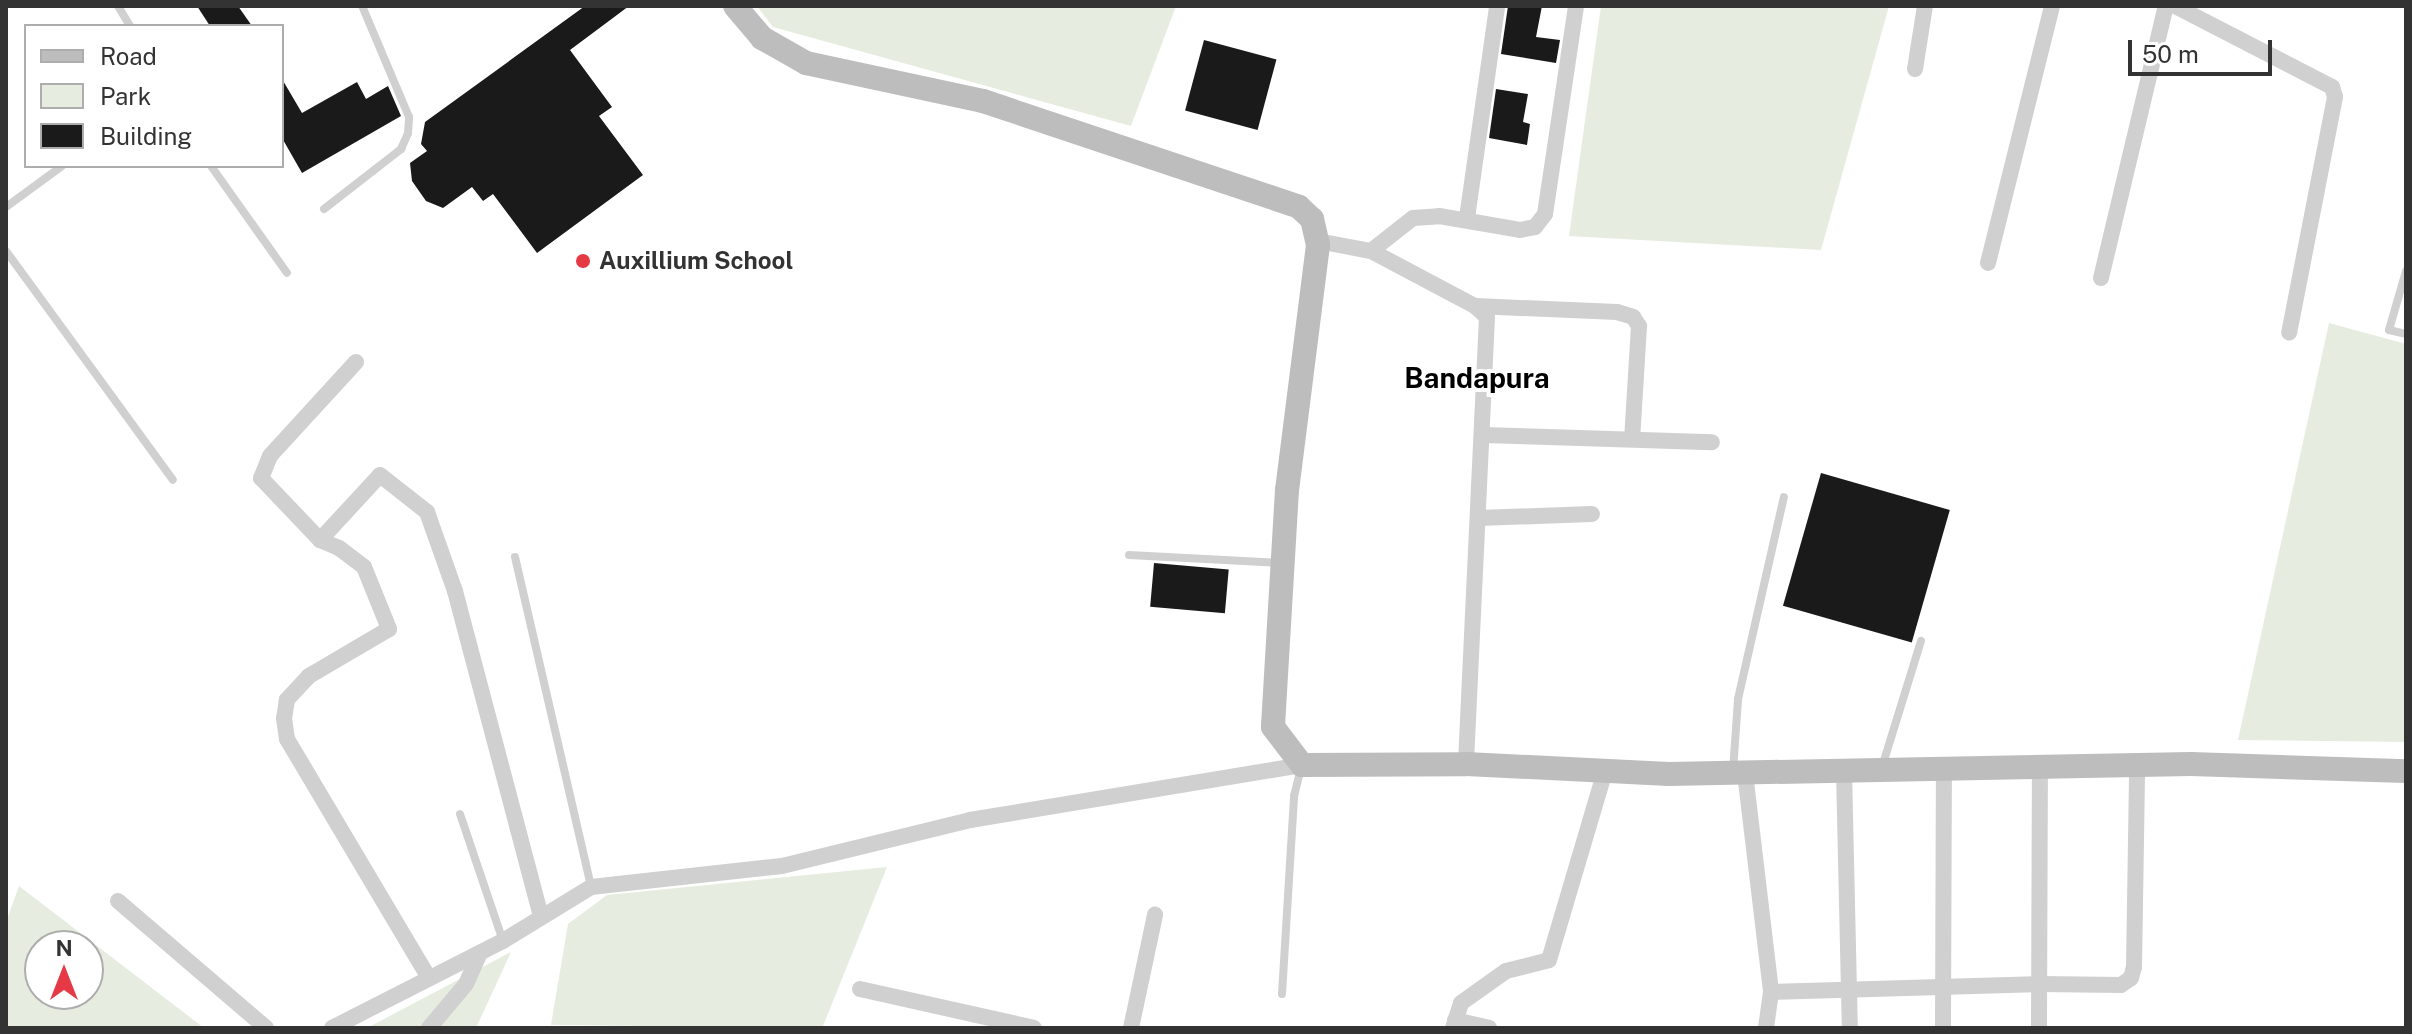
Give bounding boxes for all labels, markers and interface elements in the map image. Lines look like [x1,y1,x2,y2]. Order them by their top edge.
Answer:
legend [24,24,284,168]
scale bar [2132,24,2276,74]
text: 50 m [2142,40,2199,68]
text: Road [100,42,157,70]
text: Park [100,82,151,110]
text: Building [100,122,192,150]
place label: Auxillium School [599,247,793,275]
marker: Auxillium School [574,252,592,270]
district label: Bandapura [1404,361,1550,395]
north arrow [24,930,104,1010]
text: N [55,935,73,961]

